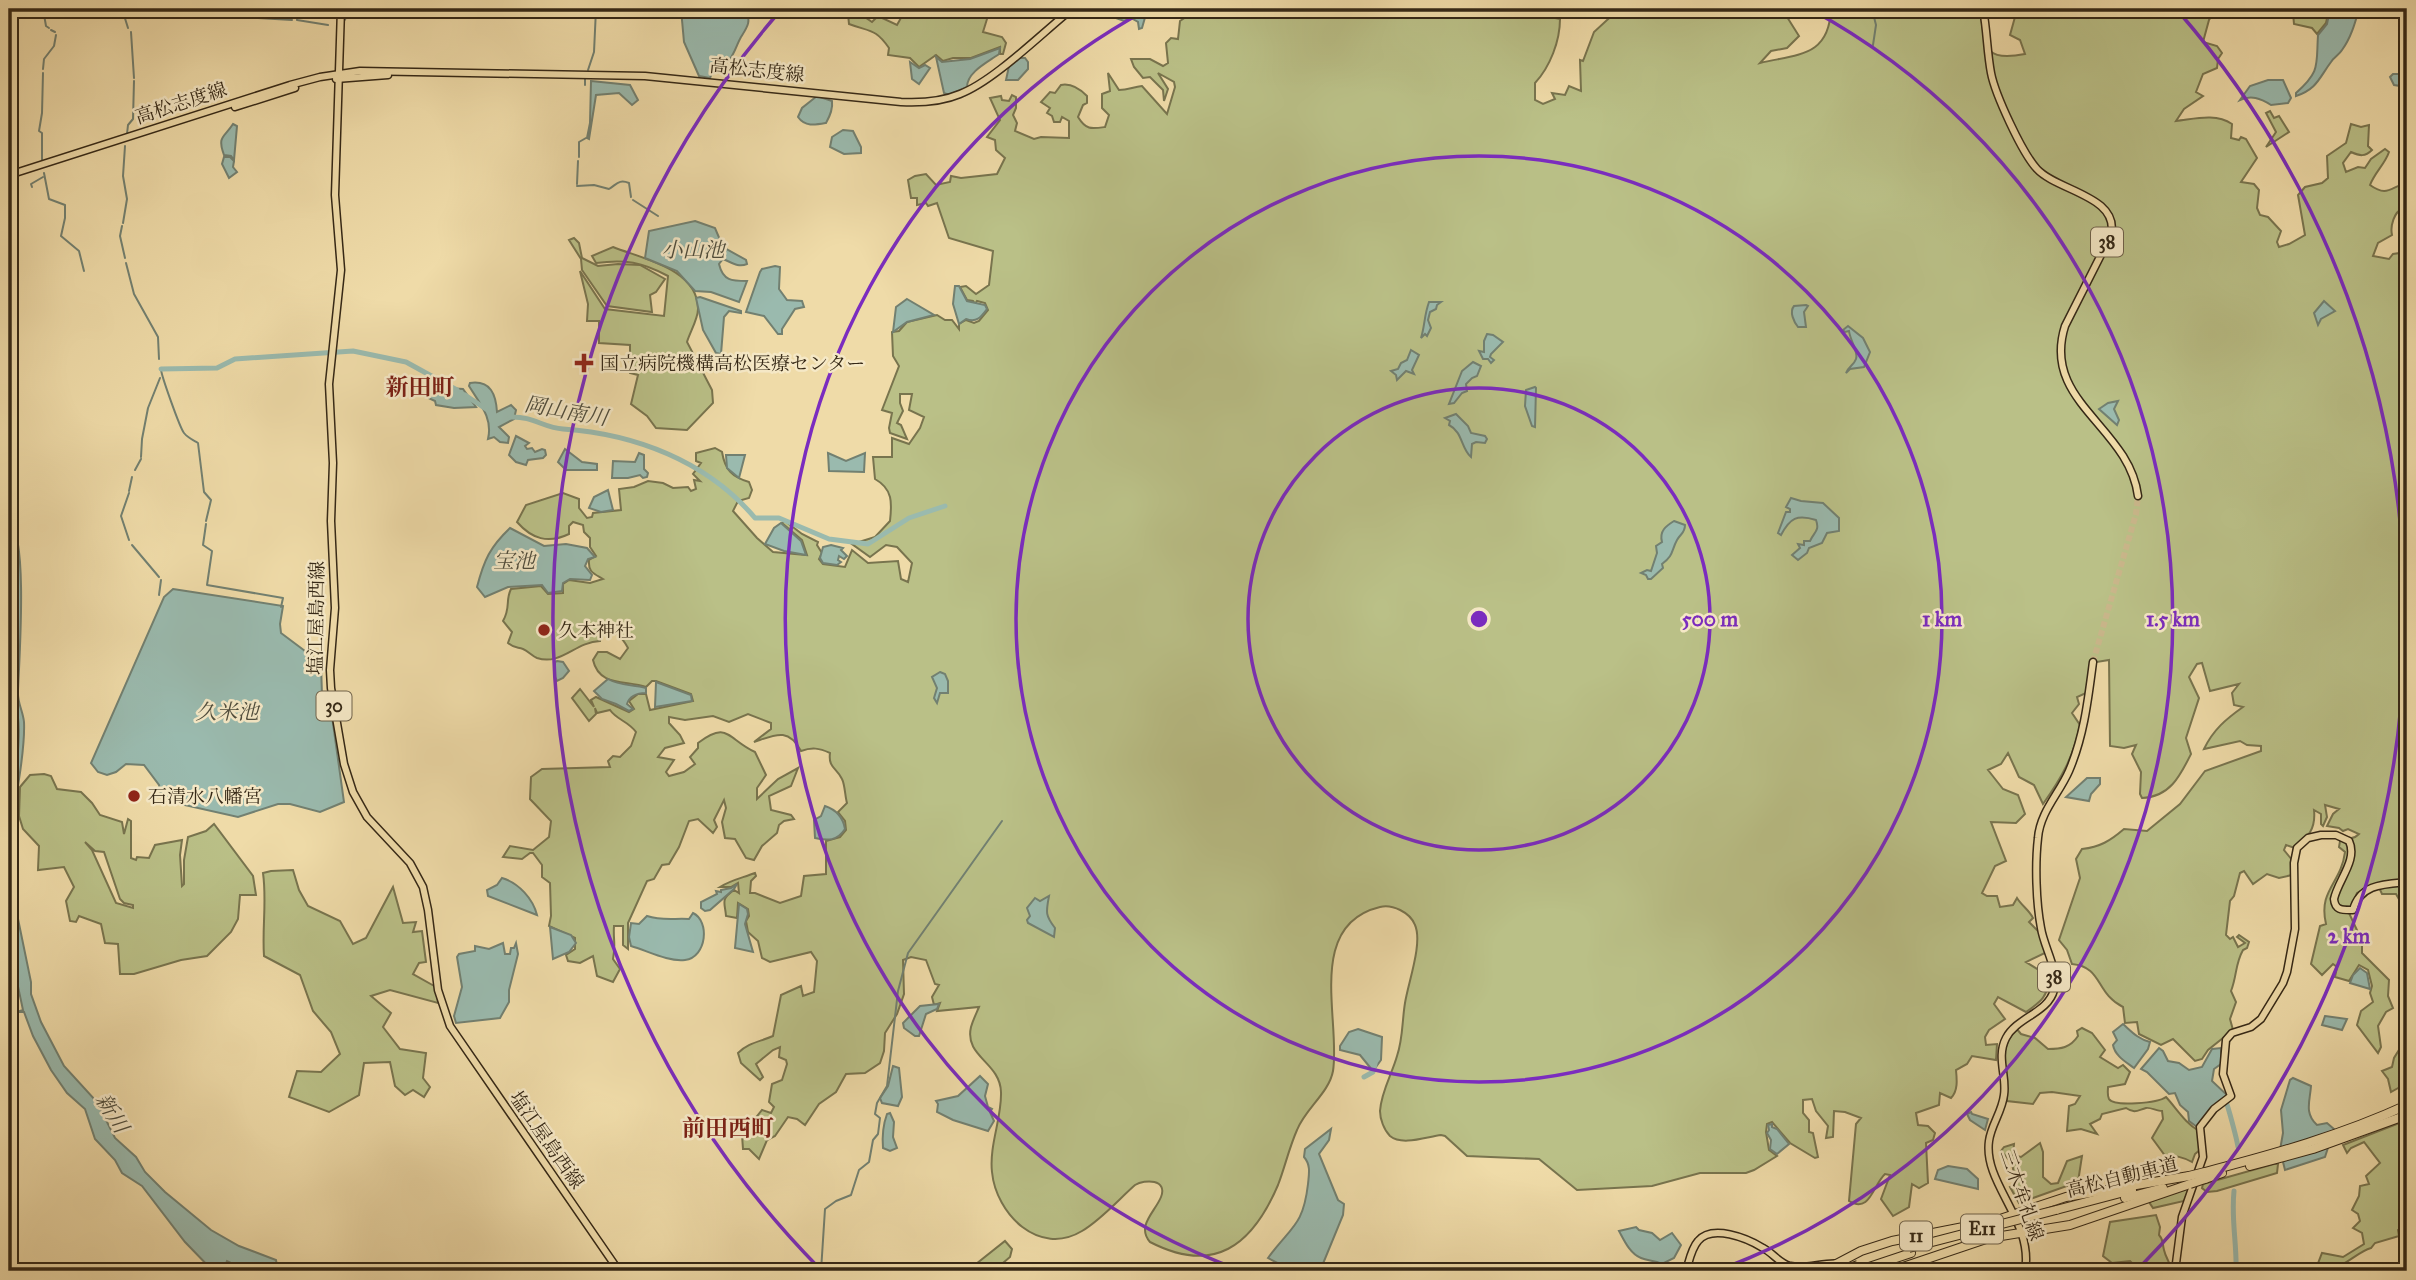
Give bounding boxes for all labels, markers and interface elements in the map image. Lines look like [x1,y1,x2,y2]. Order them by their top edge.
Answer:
street label: 高松志度線 [709,54,805,86]
street label: 高松志度線 [132,77,230,129]
road number: 38 [2091,228,2123,256]
water label: 小山池 [662,237,726,263]
place label: 国立病院機構高松医療センター [600,352,865,375]
marker: 国立病院機構高松医療センター [574,353,594,373]
district label: 新田町 [386,373,455,401]
water label: 岡山南川 [522,391,612,431]
water label: 宝池 [493,548,537,574]
street label: 塩江屋島西線 [304,561,328,675]
text: 500 m [1682,606,1739,632]
text: 1 km [1922,606,1962,632]
text: 1.5 km [2146,606,2200,632]
centre of rings [1467,607,1491,631]
place label: 久本神社 [558,619,634,642]
marker: 久本神社 [536,622,552,638]
road number: 30 [316,692,352,720]
water label: 久米池 [196,699,260,725]
place label: 石清水八幡宮 [148,785,262,808]
marker: 石清水八幡宮 [126,788,142,804]
text: 2 km [2328,923,2370,949]
road number: 38 [2038,962,2070,992]
street label: 塩江屋島西線 [505,1087,589,1193]
water label: 新川 [90,1088,135,1139]
district label: 前田西町 [682,1114,774,1142]
street label: 三木牟礼線 [1996,1146,2048,1244]
street label: 高松自動車道 [2064,1152,2180,1202]
road number: E11 [1961,1214,2003,1244]
road number: 11 [1900,1222,1932,1251]

